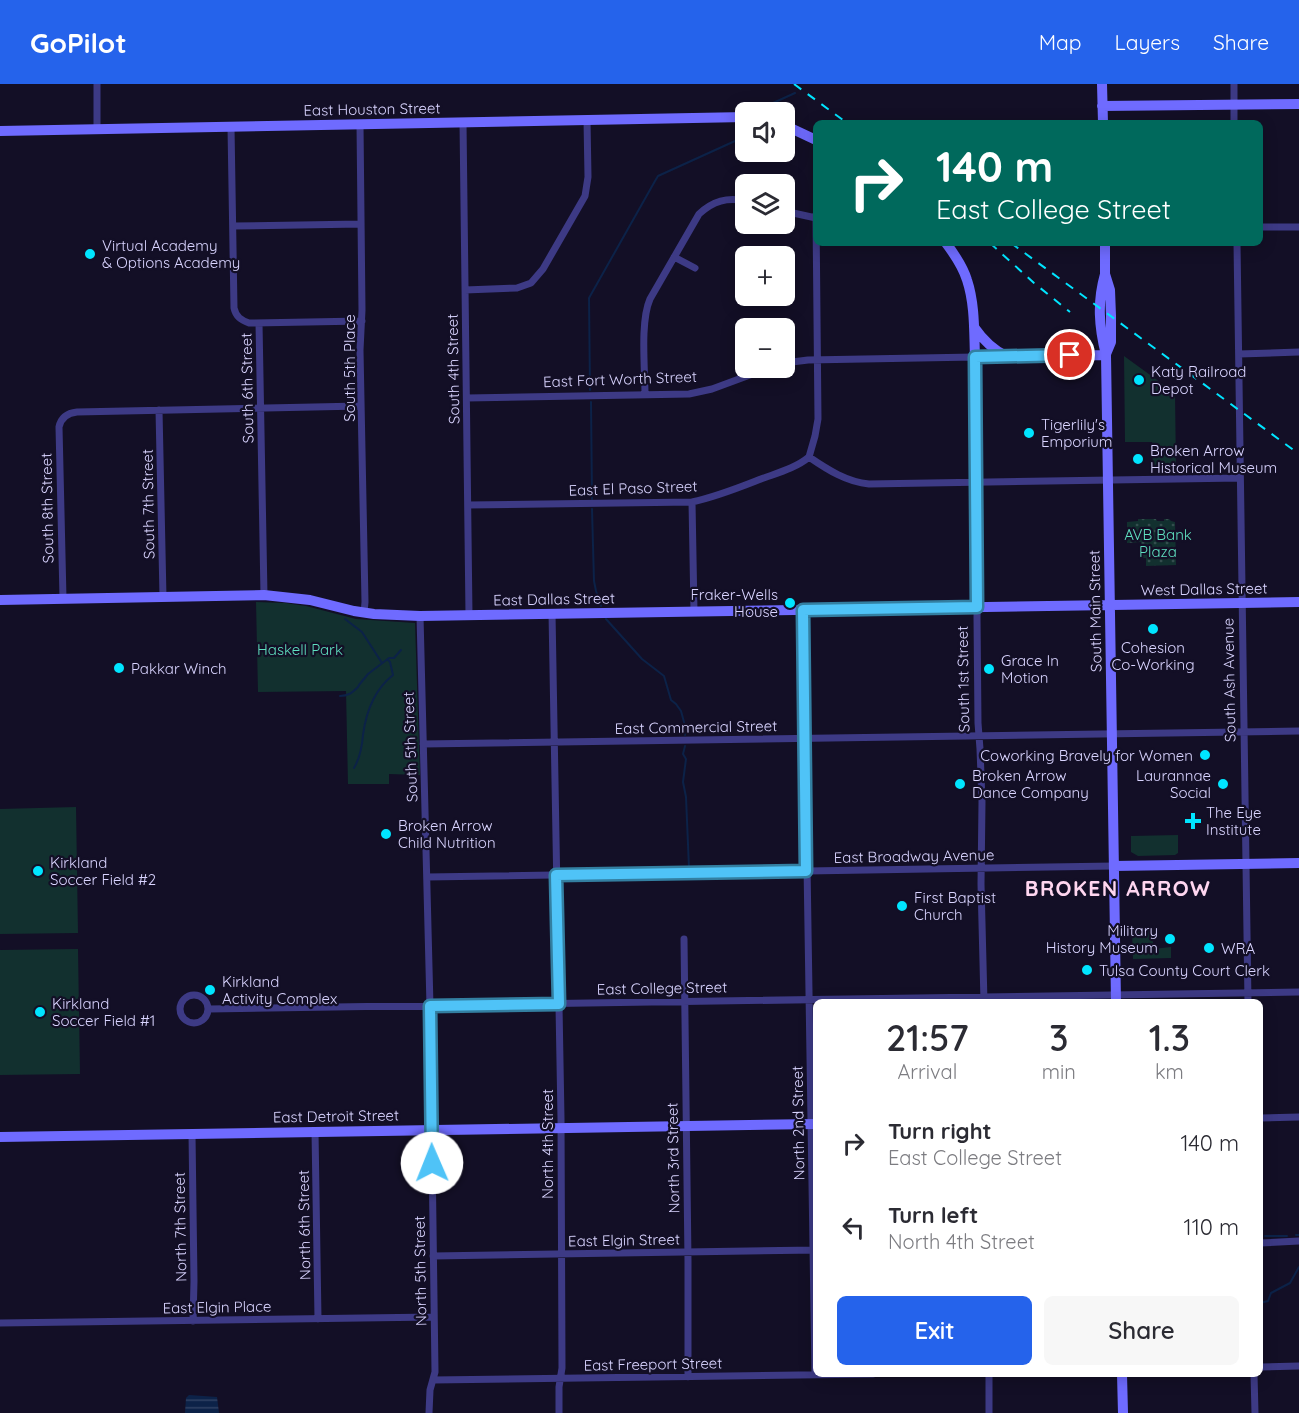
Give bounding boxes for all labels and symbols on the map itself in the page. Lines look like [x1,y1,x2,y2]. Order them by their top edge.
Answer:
street label: East Houston Street [303,98,441,120]
place label: Virtual Academy & Options Academy [102,236,240,272]
marker: Virtual Academy & Options Academy [83,247,97,261]
street label: South 5th Place [340,314,359,422]
street label: South 4th Street [443,314,463,424]
pin [1044,329,1095,380]
street label: South 6th Street [237,333,257,443]
place label: Katy Railroad Depot [1151,362,1246,398]
street label: East Fort Worth Street [543,367,697,391]
marker: Katy Railroad Depot [1132,373,1146,387]
place label: Tigerlily's Emporium [1041,415,1113,451]
marker: Tigerlily's Emporium [1022,426,1036,440]
place label: Broken Arrow Historical Museum [1150,441,1277,477]
street label: South 7th Street [138,449,158,559]
marker: Broken Arrow Historical Museum [1131,452,1145,466]
street label: South 8th Street [37,453,57,563]
street label: East El Paso Street [568,476,698,500]
park label: AVB Bank Plaza [1124,525,1192,561]
street label: South Main Street [1084,550,1106,672]
street label: West Dallas Street [1140,578,1268,600]
place label: Fraker-Wells House [690,585,778,621]
street label: East Dallas Street [493,588,615,610]
marker: Fraker-Wells House [783,596,797,610]
street label: South Ash Avenue [1218,618,1240,742]
marker: Cohesion Co-Working [1146,622,1160,636]
street label: South 1st Street [953,626,973,732]
place label: Cohesion Co-Working [1111,638,1195,674]
park label: Haskell Park [257,640,343,659]
place label: Grace In Motion [1001,651,1059,687]
place label: Pakkar Winch [131,659,227,678]
marker: Pakkar Winch [112,661,126,675]
marker: Grace In Motion [982,662,996,676]
street label: South 5th Street [399,691,421,803]
street label: East Commercial Street [615,716,777,738]
place label: Coworking Bravely for Women [980,746,1193,765]
marker: Coworking Bravely for Women [1198,748,1212,762]
place label: Broken Arrow Dance Company [972,766,1089,802]
place label: Laurannae Social [1136,766,1211,802]
marker: Broken Arrow Dance Company [953,777,967,791]
marker: Laurannae Social [1216,777,1230,791]
place label: The Eye Institute [1206,803,1261,839]
marker: The Eye Institute [1184,812,1202,830]
place label: Broken Arrow Child Nutrition [398,816,496,852]
marker: Broken Arrow Child Nutrition [379,827,393,841]
street label: East Broadway Avenue [834,845,994,867]
place label: Kirkland Soccer Field #2 [50,853,156,889]
marker: Kirkland Soccer Field #2 [31,864,45,878]
district label: BROKEN ARROW [1025,875,1211,901]
place label: First Baptist Church [914,888,996,924]
marker: First Baptist Church [895,899,909,913]
place label: Military History Museum [1046,921,1158,957]
marker: Military History Museum [1163,932,1177,946]
place label: WRA [1221,939,1256,958]
marker: WRA [1202,941,1216,955]
place label: Tulsa County Court Clerk [1099,961,1270,980]
marker: Tulsa County Court Clerk [1080,963,1094,977]
place label: Kirkland Activity Complex [222,972,337,1008]
street label: East College Street [597,977,727,999]
marker: Kirkland Activity Complex [203,983,217,997]
place label: Kirkland Soccer Field #1 [52,994,155,1030]
marker: Kirkland Soccer Field #1 [33,1005,47,1019]
street label: North 2nd Street [788,1066,808,1180]
street label: North 4th Street [538,1089,557,1199]
street label: North 3rd Street [663,1102,683,1214]
street label: East Detroit Street [273,1105,399,1127]
position arrow [400,1131,464,1195]
street label: North 6th Street [294,1170,314,1280]
street label: North 7th Street [170,1172,190,1282]
street label: North 5th Street [410,1216,430,1326]
street label: East Elgin Street [568,1230,680,1250]
street label: East Elgin Place [162,1297,272,1317]
street label: East Freeport Street [584,1353,722,1375]

